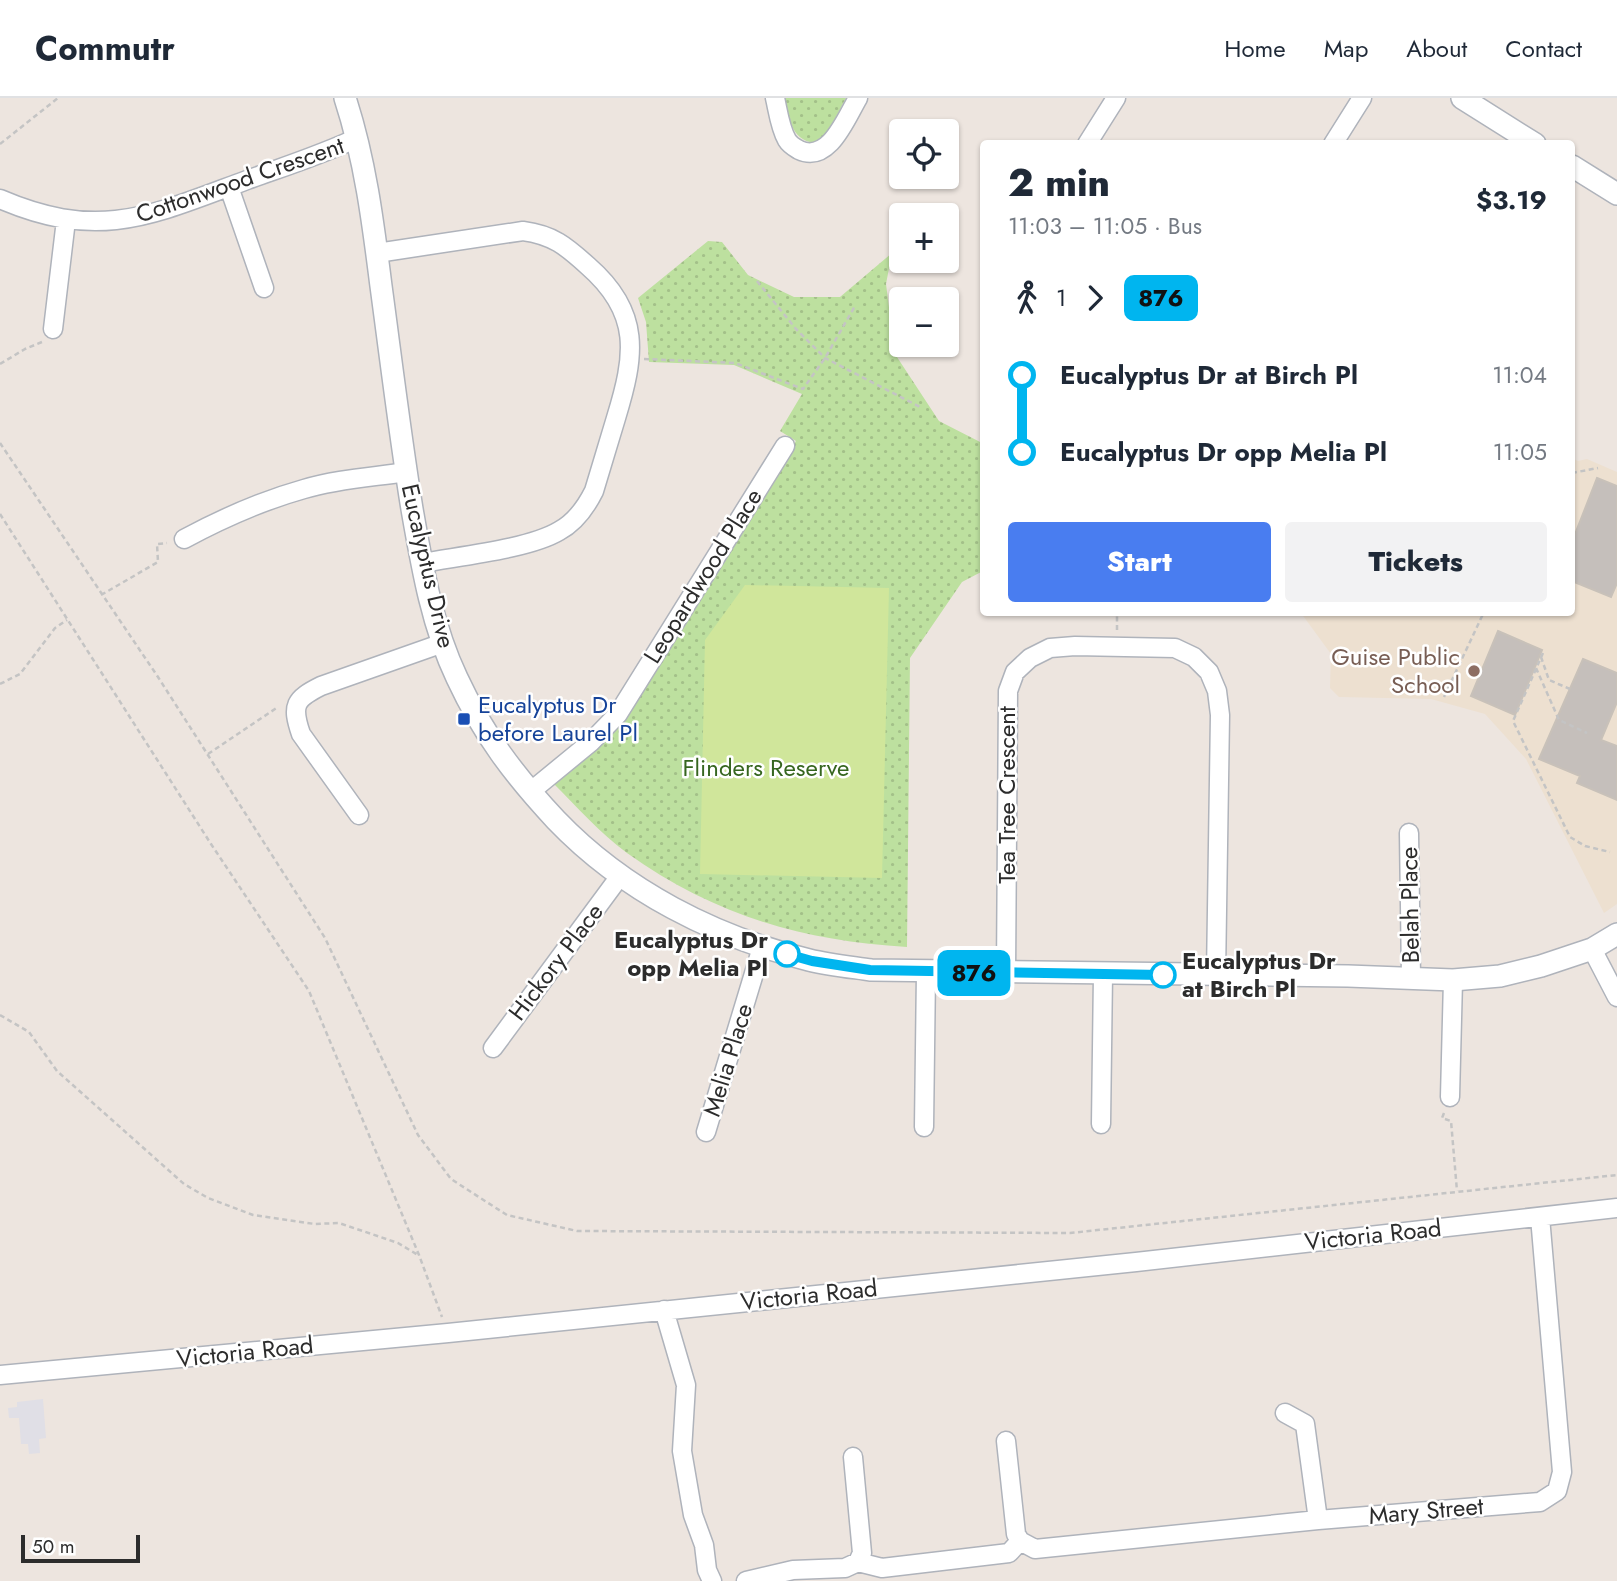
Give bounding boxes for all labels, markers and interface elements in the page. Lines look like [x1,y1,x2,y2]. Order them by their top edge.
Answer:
text: Commutr [35,25,175,72]
text: Home [1224,31,1286,66]
text: Map [1324,31,1368,66]
text: About [1406,31,1467,66]
text: Contact [1505,31,1582,66]
map controls [889,119,959,357]
button: locate [889,119,959,189]
street label: Cottonwood Crescent [131,127,349,232]
text: 2 min [1008,155,1110,210]
text: $3.19 [1476,181,1547,219]
button: + [889,203,959,273]
text: 11:03 – 11:05 · Bus [1008,209,1202,243]
icon: walk [1008,279,1046,317]
icon: forward [1076,279,1114,317]
text: 876 [1138,280,1184,315]
text: 1 [1056,281,1066,315]
button: − [889,287,959,357]
text: Eucalyptus Dr at Birch Pl [1060,356,1358,394]
text: 11:04 [1492,358,1547,392]
text: Eucalyptus Dr opp Melia Pl [1060,433,1387,471]
text: 11:05 [1493,435,1547,469]
street label: Eucalyptus Drive [393,481,464,651]
street label: Leopardwood Place [635,481,771,670]
button: Start [1008,522,1271,602]
button: Tickets [1285,522,1547,602]
place label: Guise Public School [1331,639,1460,702]
marker: Guise Public School [1466,663,1482,679]
place label: Eucalyptus Dr before Laurel Pl [478,687,638,750]
street label: Tea Tree Crescent [989,706,1024,884]
marker: Eucalyptus Dr before Laurel Pl [456,711,472,727]
park label: Flinders Reserve [683,750,849,785]
street label: Belah Place [1391,846,1428,964]
street label: Hickory Place [500,896,611,1028]
place label: Eucalyptus Dr opp Melia Pl [614,922,768,985]
marker: Eucalyptus Dr opp Melia Pl [774,941,800,967]
place label: Eucalyptus Dr at Birch Pl [1182,943,1336,1006]
line badge: 876 [934,950,1014,996]
text: 876 [951,955,997,990]
marker: Eucalyptus Dr at Birch Pl [1150,962,1176,988]
street label: Melia Place [694,999,761,1121]
street label: Victoria Road [1303,1210,1443,1259]
street label: Victoria Road [739,1270,879,1319]
street label: Victoria Road [175,1327,315,1376]
street label: Mary Street [1367,1488,1485,1533]
scale bar [21,1532,140,1564]
text: 50 m [32,1533,75,1560]

